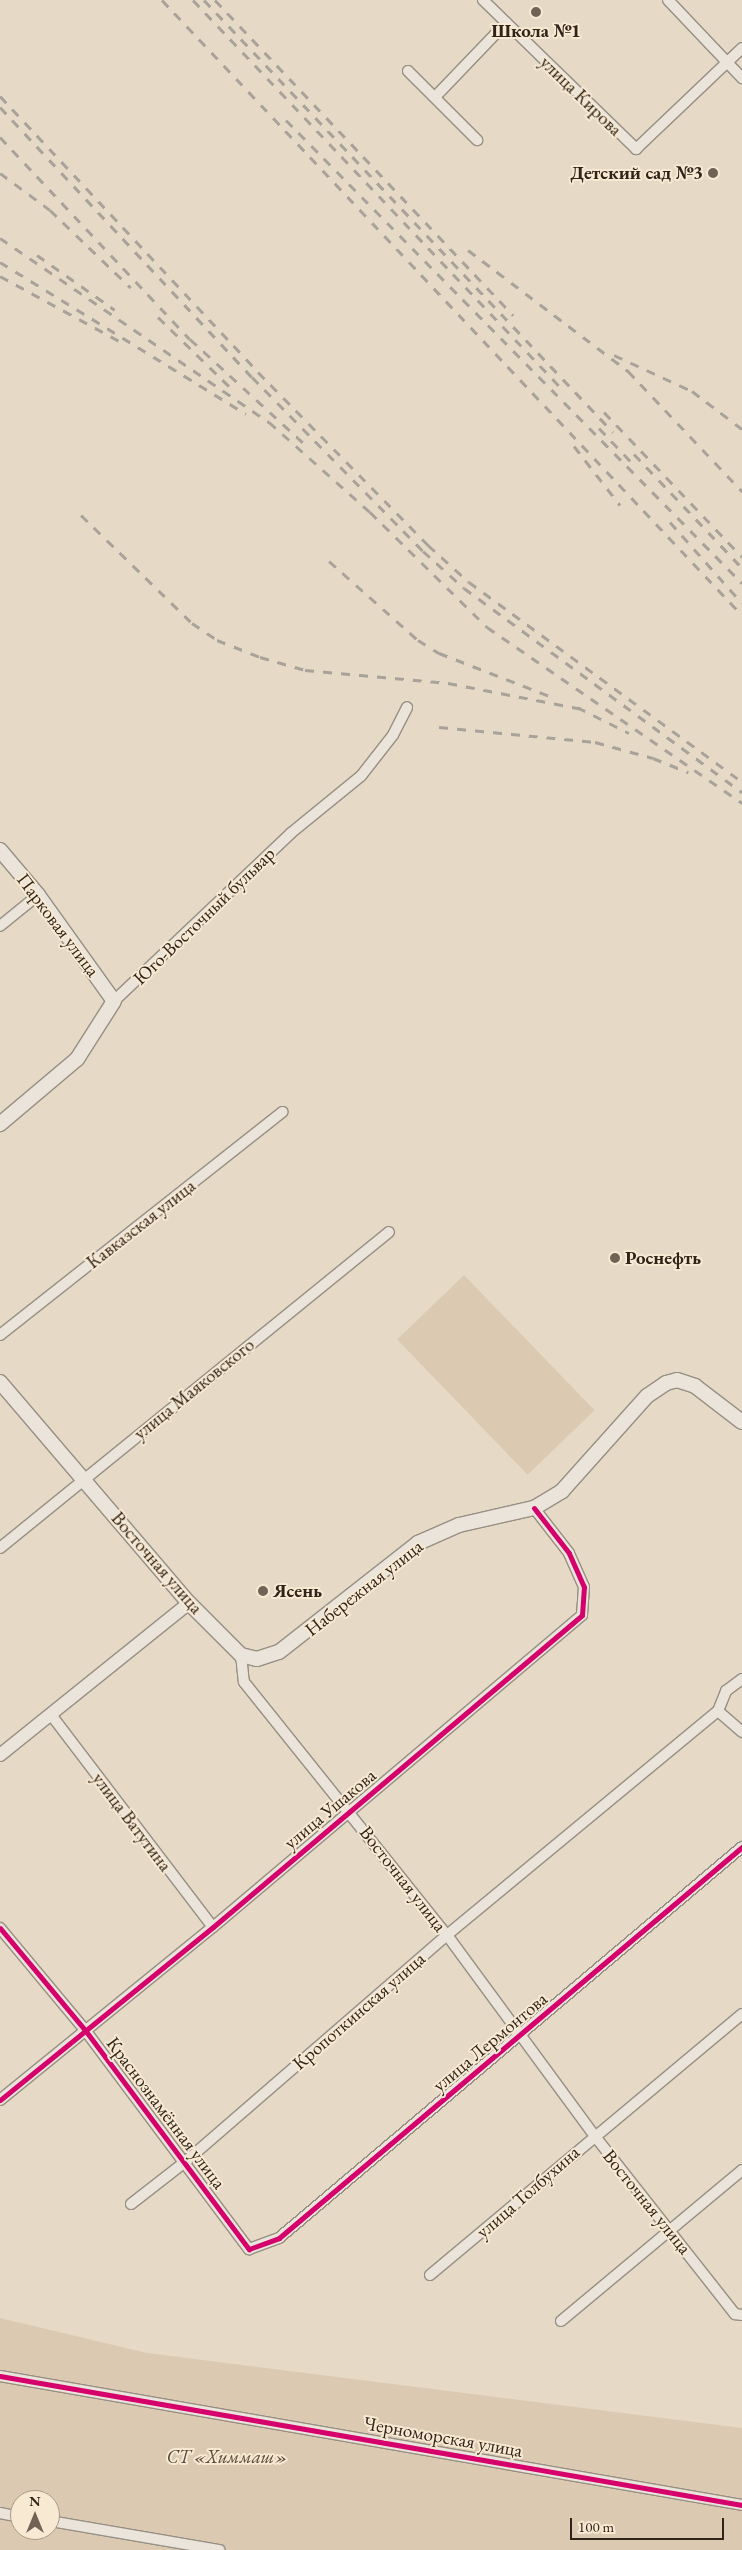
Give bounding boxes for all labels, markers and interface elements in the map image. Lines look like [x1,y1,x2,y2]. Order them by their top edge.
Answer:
marker: Школа №1 [530,6,542,18]
place label: Школа №1 [491,20,581,42]
street label: улица Кирова [535,51,627,141]
place label: Детский сад №3 [570,162,703,184]
marker: Детский сад №3 [707,167,719,179]
street label: Юго-Восточный бульвар [128,842,280,990]
street label: Парковая улица [12,869,104,981]
street label: Кавказская улица [82,1174,200,1274]
place label: Роснефть [625,1247,701,1269]
marker: Роснефть [609,1252,621,1264]
street label: улица Маяковского [129,1333,259,1445]
street label: Восточная улица [106,1507,208,1619]
street label: Набережная улица [300,1535,428,1641]
place label: Ясень [273,1580,322,1602]
marker: Ясень [257,1585,269,1597]
street label: улица Ушакова [279,1764,381,1854]
street label: улица Ватутина [87,1768,177,1876]
street label: Восточная улица [355,1821,451,1937]
street label: Кропоткинская улица [288,1947,430,2075]
street label: улица Лермонтова [428,1987,552,2097]
street label: Краснознамённая улица [101,2033,231,2193]
street label: улица Толбухина [472,2141,584,2243]
street label: Восточная улица [598,2145,696,2259]
street label: Черноморская улица [362,2412,524,2462]
park label: СТ «Химмаш» [167,2446,287,2468]
north arrow [10,2490,60,2540]
text: N [29,2492,41,2510]
scale bar [572,2508,726,2540]
text: 100 m [578,2517,614,2536]

